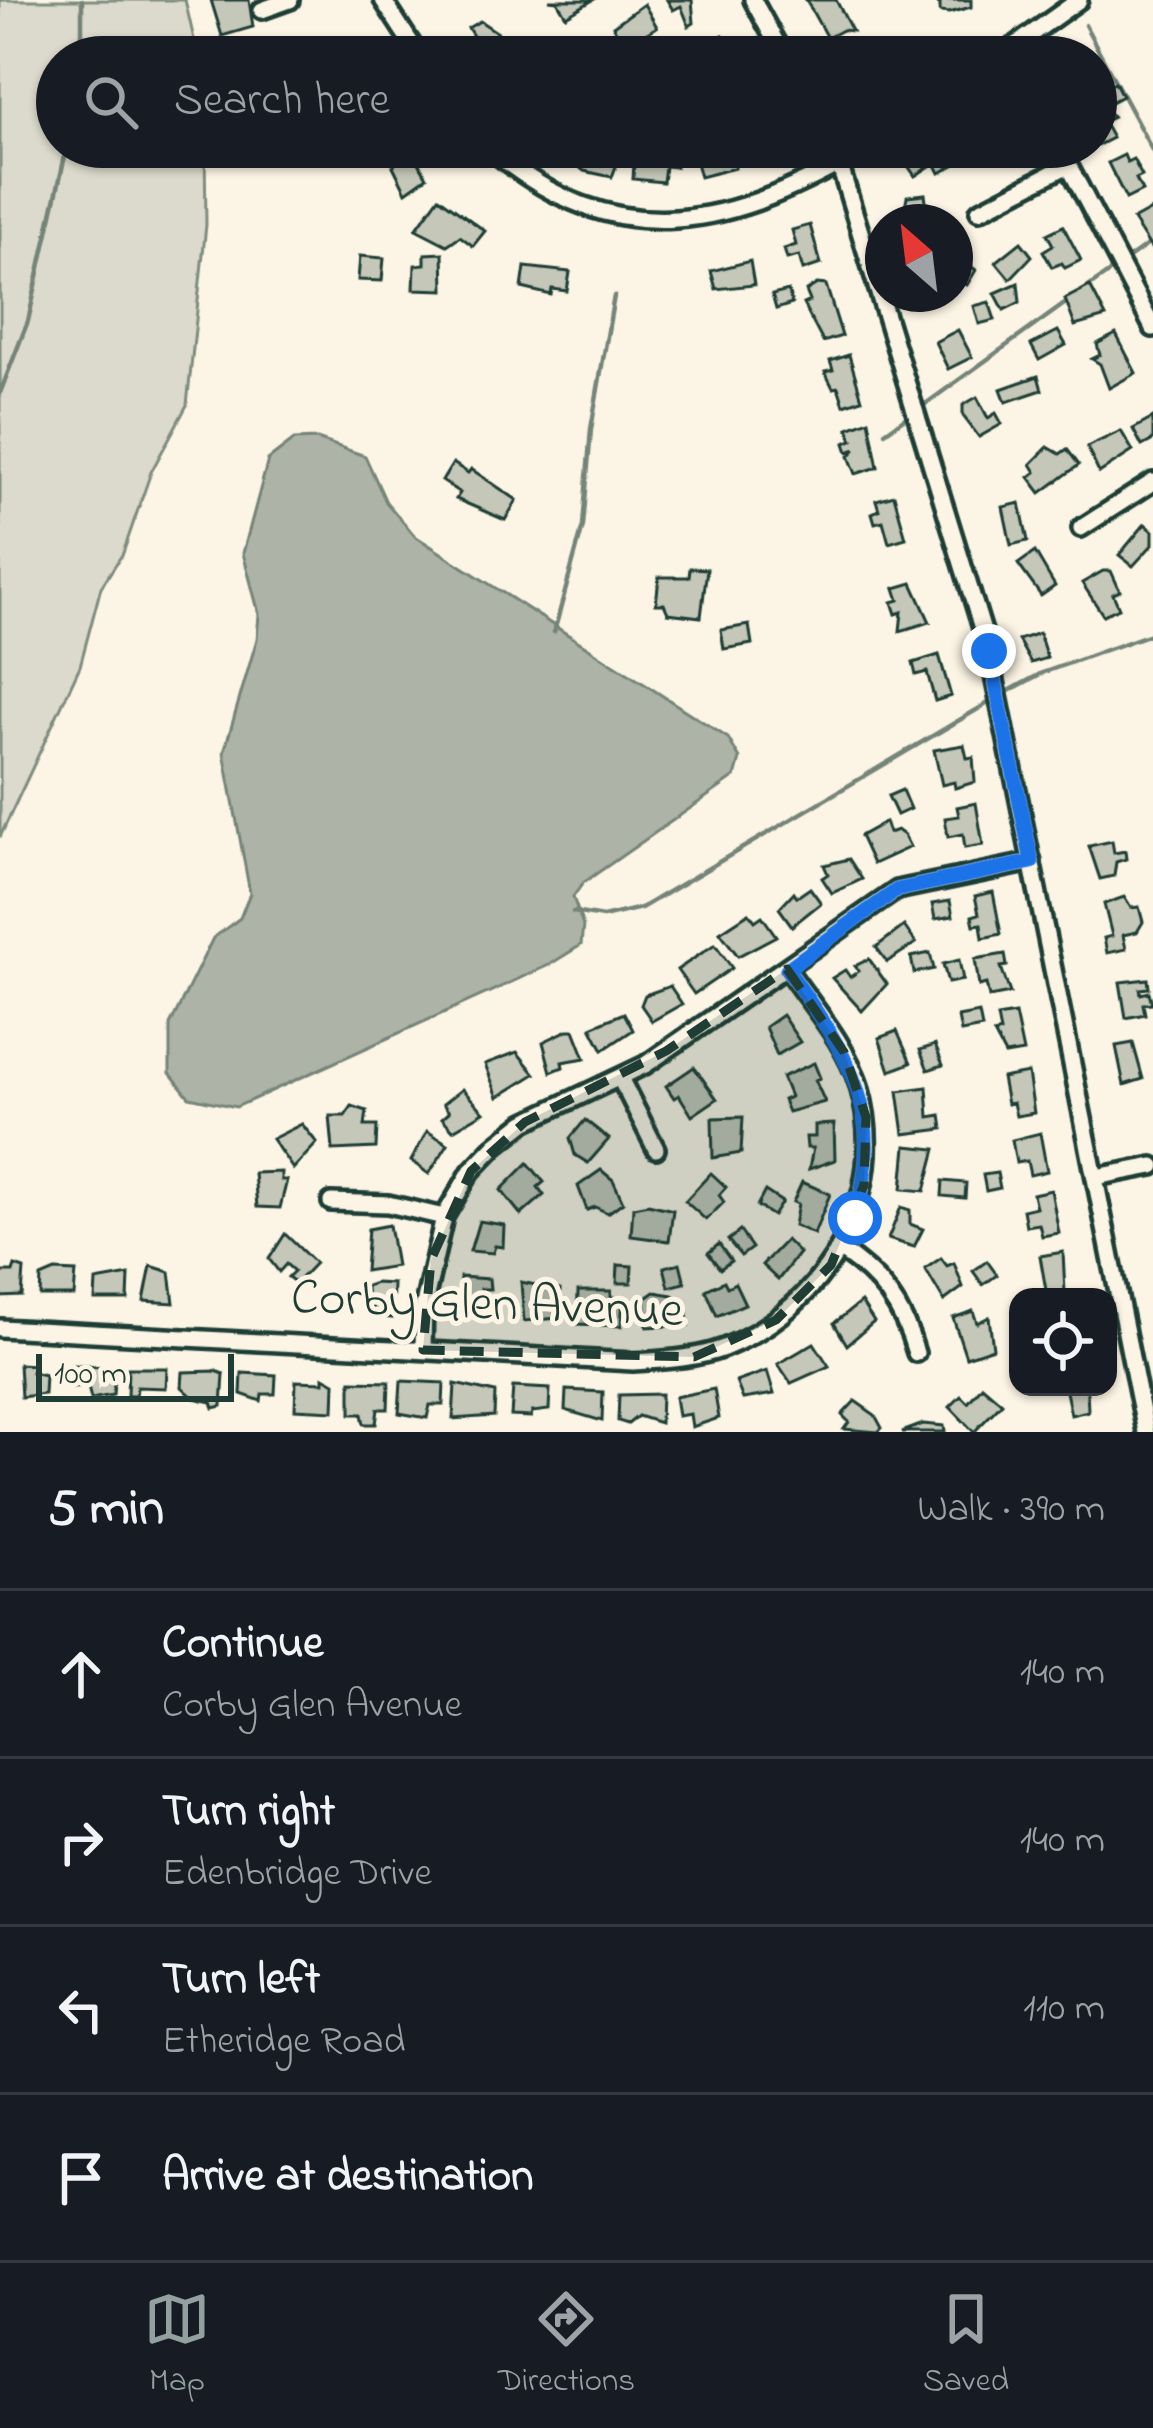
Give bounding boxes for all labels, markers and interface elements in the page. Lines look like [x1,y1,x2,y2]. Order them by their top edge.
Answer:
search box [36,36,1117,168]
icon: search [78,69,144,135]
text: Search here [174,69,390,135]
north arrow [865,204,973,312]
route end [962,624,1016,678]
route start [828,1191,882,1245]
street label: Corby Glen Avenue [290,1262,684,1350]
map controls [1009,1288,1117,1396]
button: locate [1009,1288,1117,1396]
scale bar [36,1348,234,1401]
text: 100 m [54,1351,127,1399]
text: 5 min [48,1473,164,1548]
text: Walk · 390 m [918,1482,1105,1539]
text: Continue [162,1612,323,1678]
icon: ahead [48,1641,114,1707]
text: 140 m [1020,1645,1105,1702]
text: Corby Glen Avenue [162,1678,462,1735]
text: Turn right [162,1780,335,1846]
icon: right [48,1809,114,1875]
text: 140 m [1020,1813,1105,1870]
text: Edenbridge Drive [162,1846,432,1903]
text: Turn left [162,1948,320,2014]
icon: left [48,1977,114,2043]
text: 110 m [1023,1981,1105,2038]
text: Etheridge Road [162,2014,405,2071]
icon: arrive [48,2145,114,2211]
text: Arrive at destination [162,2145,533,2211]
tab: Map [144,2286,210,2406]
tab: Directions [498,2286,635,2406]
tab: Saved [923,2286,1009,2406]

